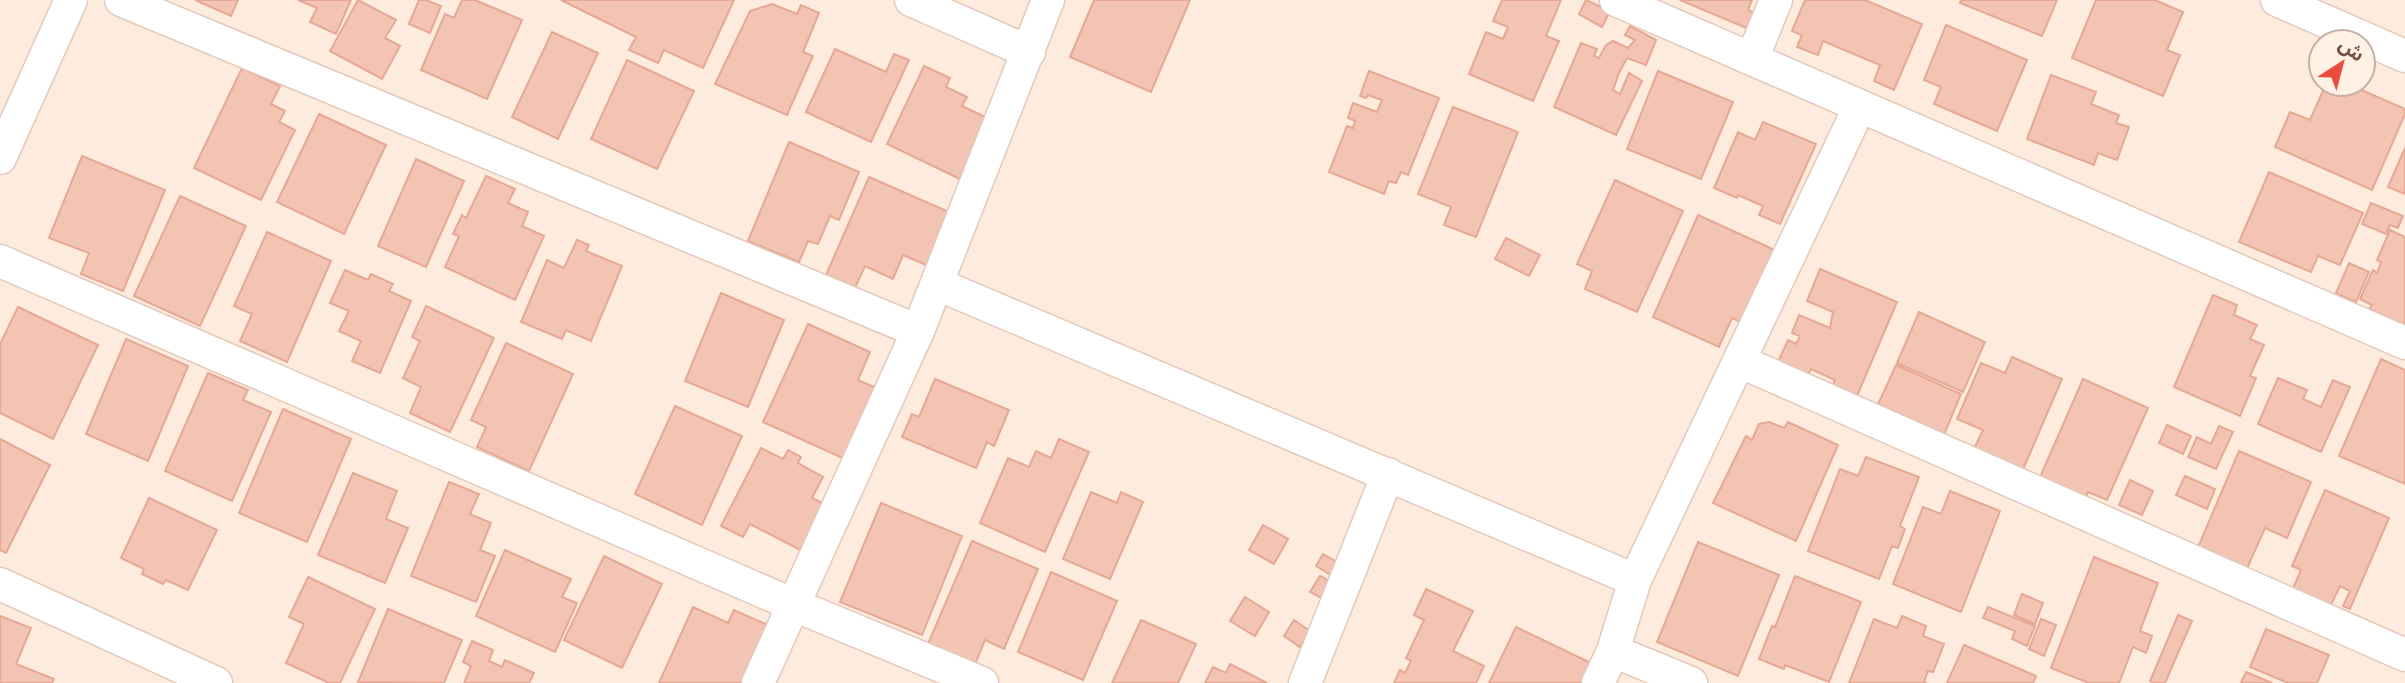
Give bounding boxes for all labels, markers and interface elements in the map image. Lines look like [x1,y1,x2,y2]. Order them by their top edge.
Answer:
north arrow [2307,28,2377,98]
text: ش [2333,32,2370,68]

